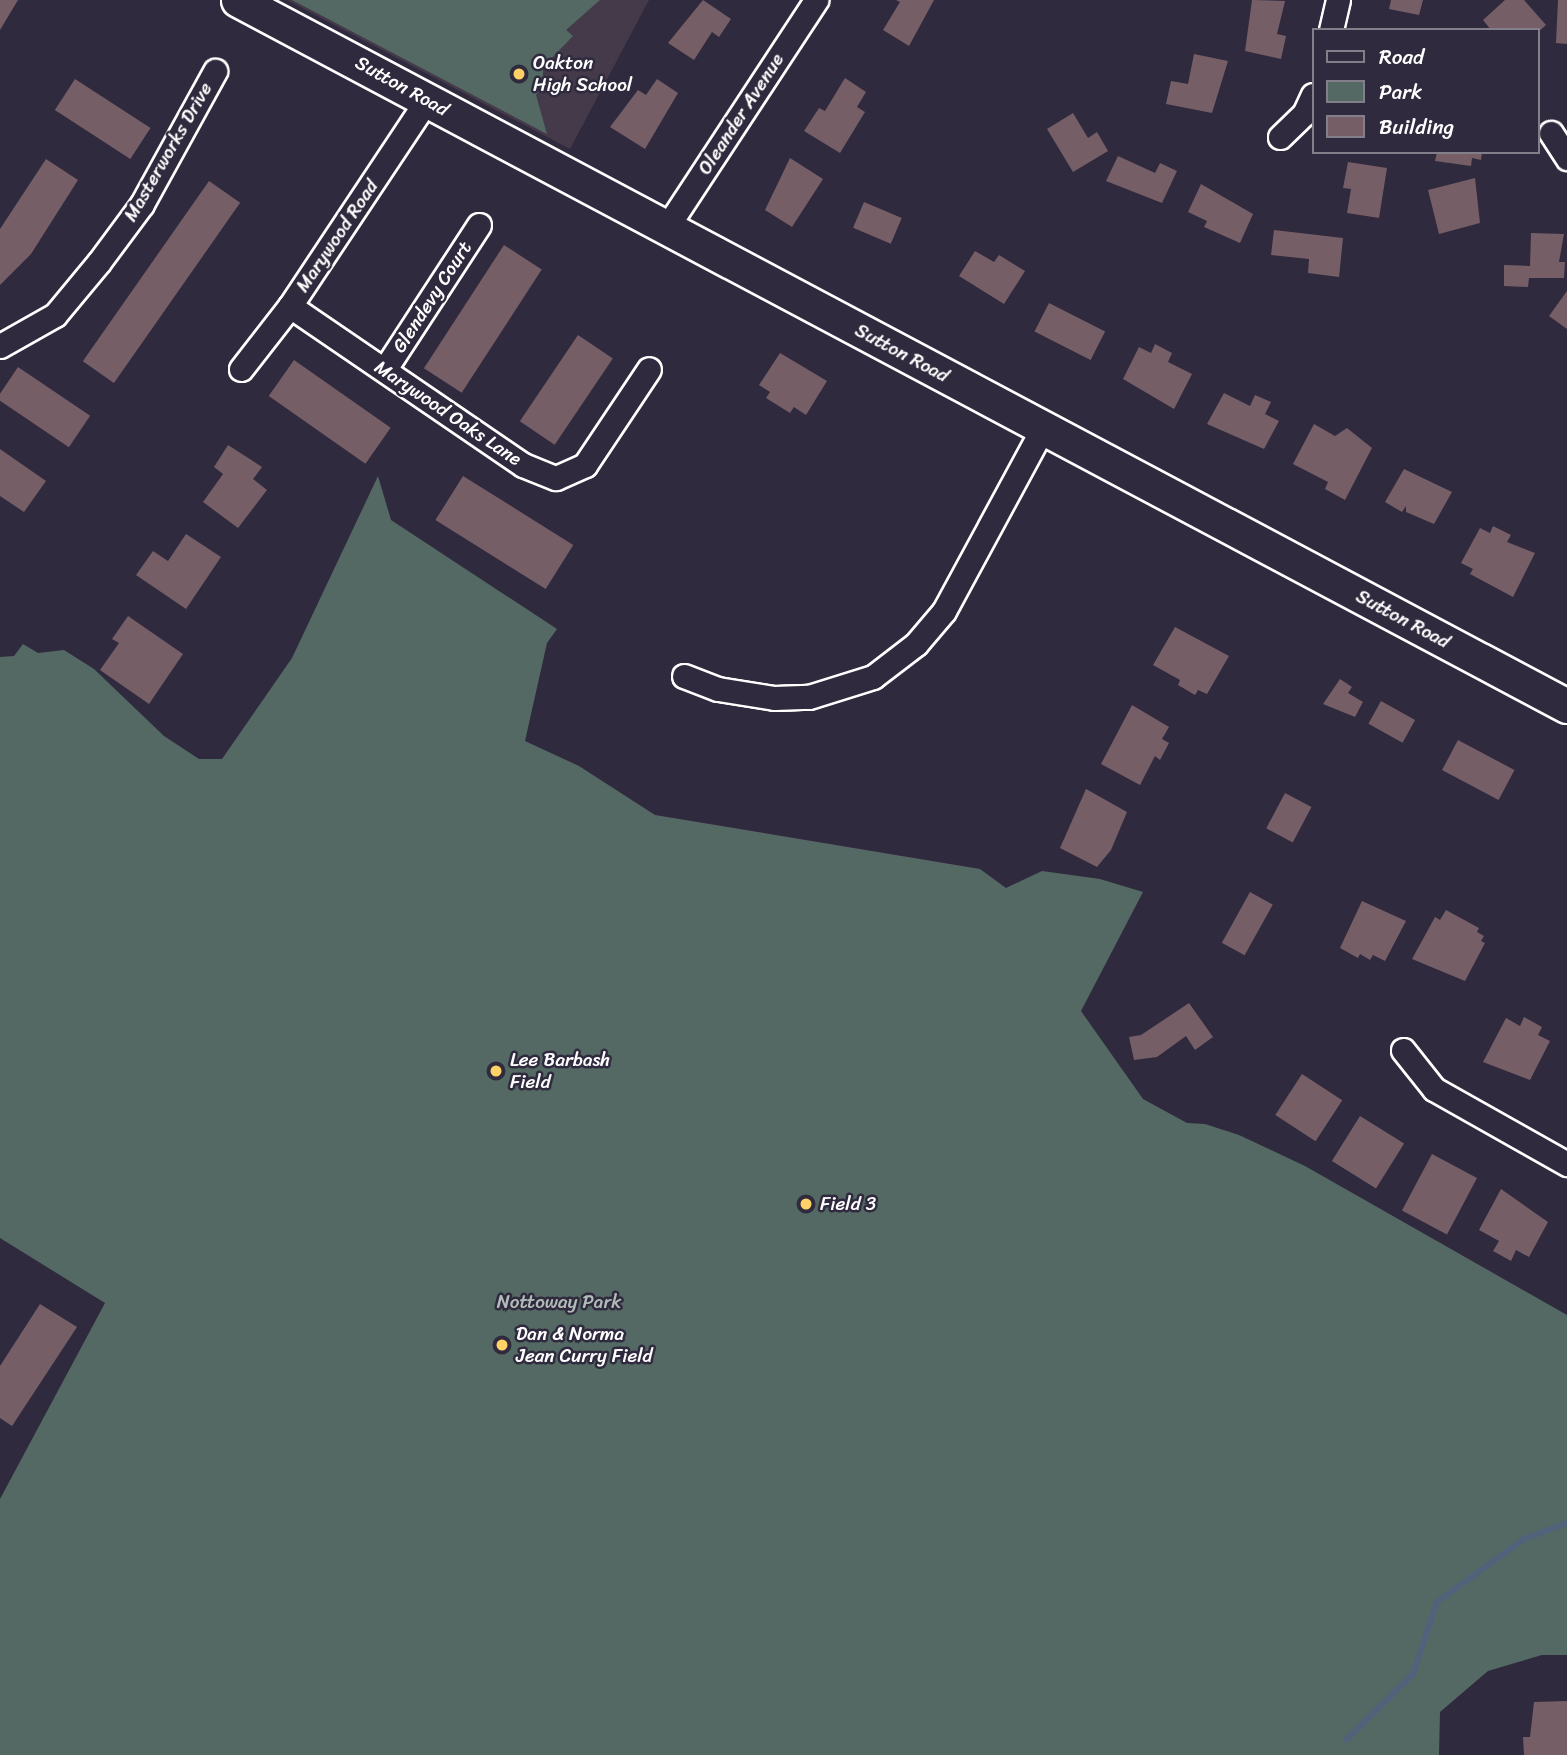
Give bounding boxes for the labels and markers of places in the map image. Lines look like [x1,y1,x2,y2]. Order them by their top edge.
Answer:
place label: Oakton High School [533,52,632,96]
marker: Oakton High School [511,66,527,82]
place label: Lee Barbash Field [510,1049,610,1093]
marker: Lee Barbash Field [488,1063,504,1079]
place label: Field 3 [820,1193,876,1215]
marker: Field 3 [798,1196,814,1212]
place label: Dan & Norma Jean Curry Field [516,1323,652,1367]
marker: Dan & Norma Jean Curry Field [494,1337,510,1353]

